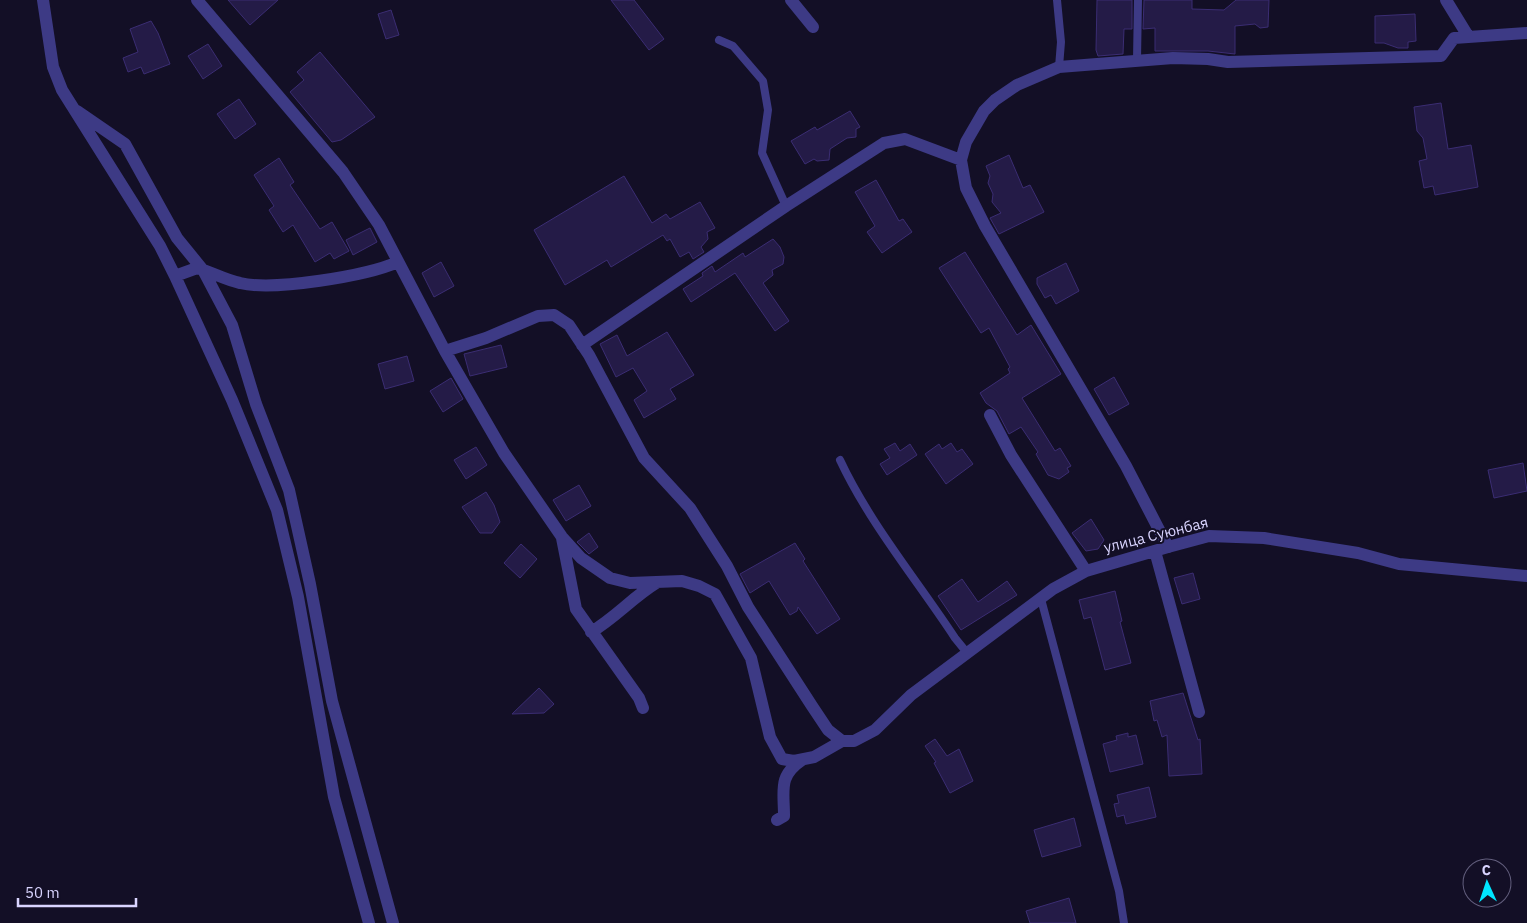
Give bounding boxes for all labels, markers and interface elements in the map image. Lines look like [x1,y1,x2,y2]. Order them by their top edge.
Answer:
street label: улица Суюнбая [1102,512,1210,557]
north arrow [1462,858,1512,908]
text: С [1481,861,1491,879]
scale bar [18,876,135,908]
text: 50 m [25,883,60,902]

